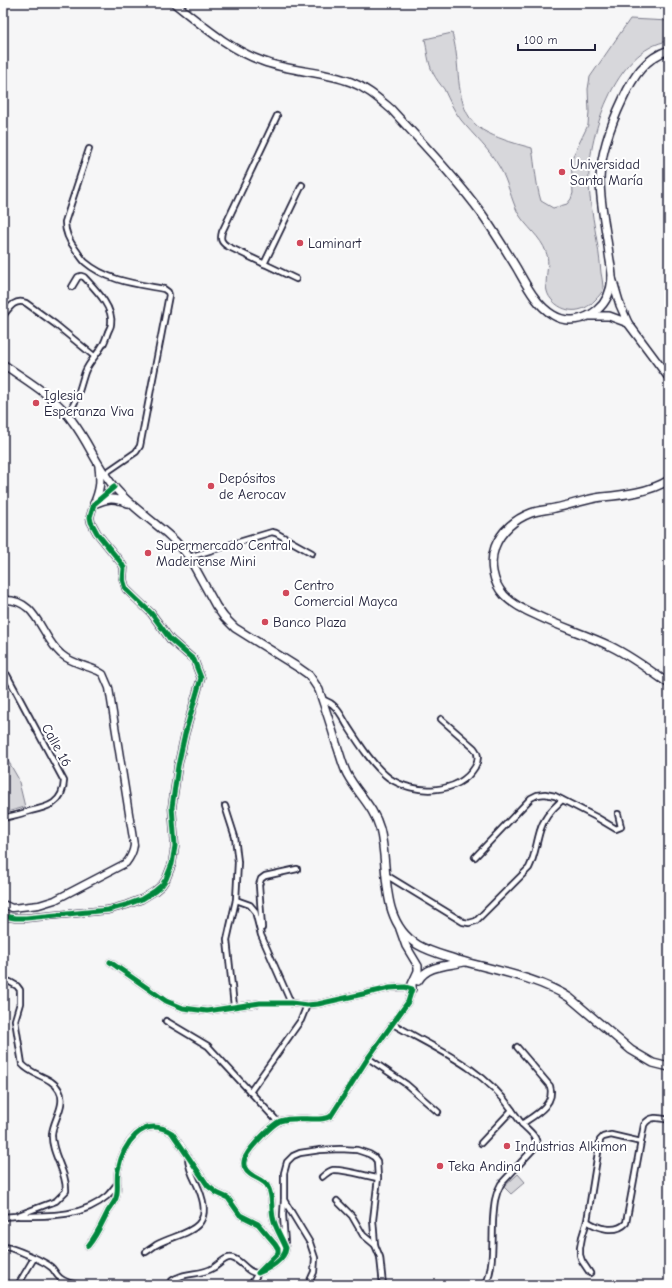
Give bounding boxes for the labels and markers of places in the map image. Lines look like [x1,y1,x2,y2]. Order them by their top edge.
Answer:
place label: Universidad Santa María [570,156,643,189]
marker: Universidad Santa María [557,167,567,177]
place label: Laminart [308,235,362,252]
marker: Laminart [295,238,305,248]
place label: Iglesia Esperanza Viva [44,387,134,420]
marker: Iglesia Esperanza Viva [31,398,41,408]
place label: Depósitos de Aerocav [219,470,286,503]
marker: Depósitos de Aerocav [206,481,216,491]
place label: Supermercado Central Madeirense Mini [156,537,291,570]
marker: Supermercado Central Madeirense Mini [143,548,153,558]
place label: Centro Comercial Mayca [294,577,398,610]
marker: Centro Comercial Mayca [281,588,291,598]
place label: Banco Plaza [273,614,347,631]
marker: Banco Plaza [260,617,270,627]
place label: Industrias Alkimon [515,1138,627,1155]
marker: Industrias Alkimon [502,1141,512,1151]
place label: Teka Andina [448,1158,521,1175]
marker: Teka Andina [435,1161,445,1171]

